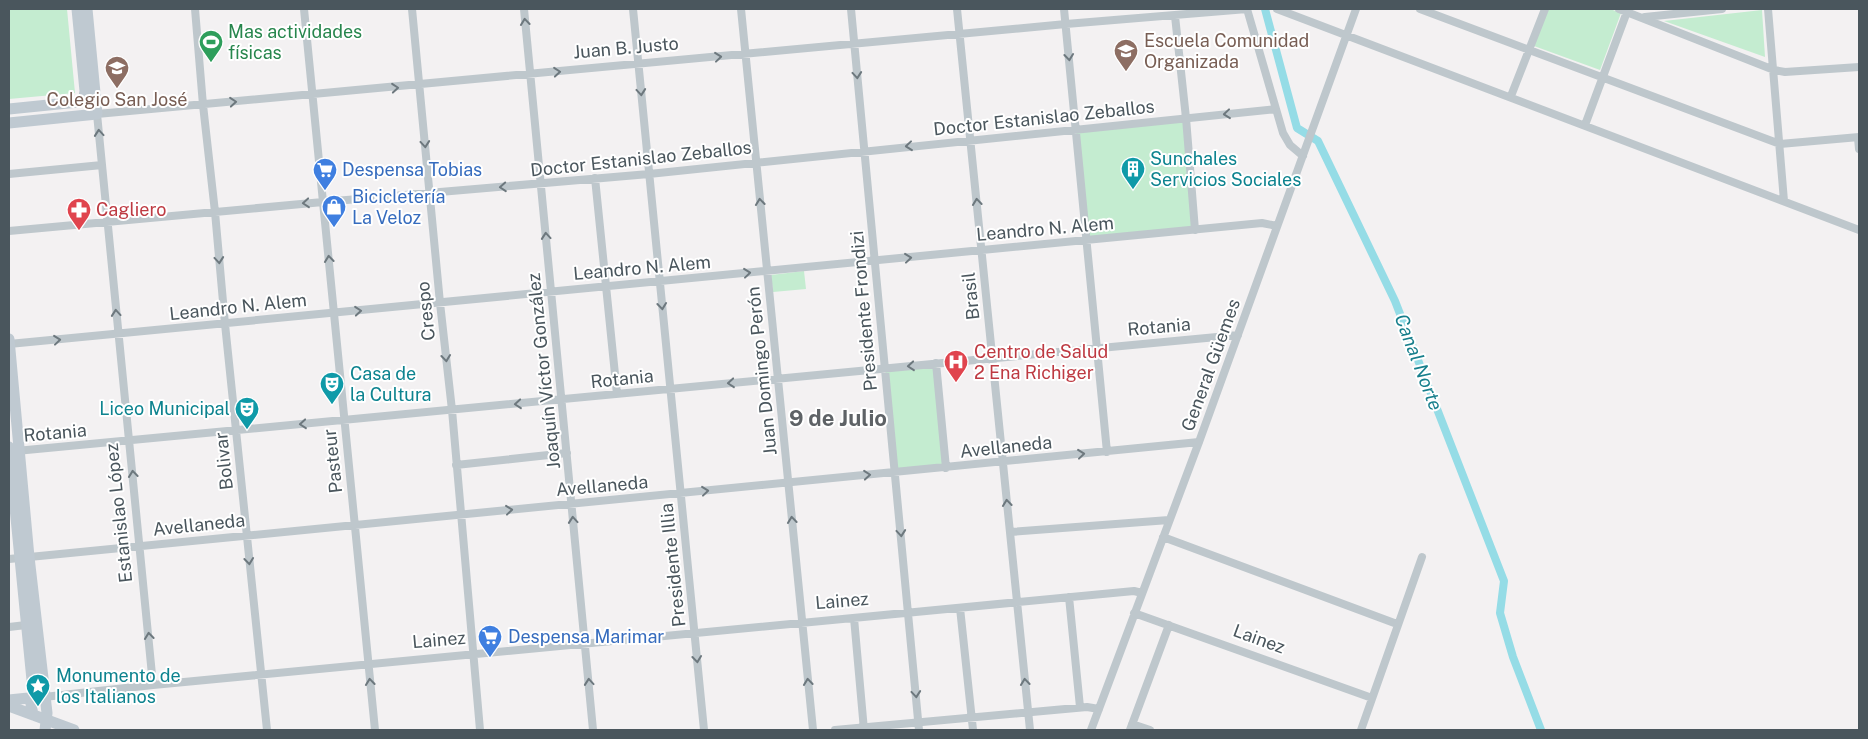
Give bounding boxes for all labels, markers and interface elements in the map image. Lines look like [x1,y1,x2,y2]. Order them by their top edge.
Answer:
one-way arrow [520,18,531,26]
place label: Mas actividades físicas [228,21,362,63]
sports icon: Mas actividades físicas [198,29,224,63]
place label: Escuela Comunidad Organizada [1144,30,1309,72]
street label: Juan B. Justo [572,32,680,63]
school or university icon: Escuela Comunidad Organizada [1113,38,1139,72]
one-way arrow [715,52,723,63]
one-way arrow [1063,54,1074,62]
school or university icon: Colegio San José [104,55,130,89]
one-way arrow [553,67,561,78]
one-way arrow [851,71,862,79]
one-way arrow [391,82,399,93]
one-way arrow [636,88,647,96]
place label: Colegio San José [47,89,187,110]
street label: Doctor Estanislao Zeballos [932,95,1156,140]
one-way arrow [229,97,237,108]
one-way arrow [1223,108,1231,119]
one-way arrow [94,129,105,137]
street label: Doctor Estanislao Zeballos [529,136,753,181]
one-way arrow [904,140,912,151]
one-way arrow [420,141,431,149]
place label: Sunchales Servicios Sociales [1150,148,1301,190]
building icon: Sunchales Servicios Sociales [1120,156,1146,190]
supermarket icon: Despensa Tobias [312,157,338,191]
place label: Despensa Tobias [342,159,482,180]
one-way arrow [499,181,507,192]
place label: Bicicletería La Veloz [352,186,445,228]
shop icon: Bicicletería La Veloz [321,194,347,228]
pharmacy icon: Cagliero [66,197,92,231]
one-way arrow [302,197,310,208]
one-way arrow [755,197,766,205]
one-way arrow [971,197,982,205]
place label: Cagliero [96,199,167,220]
street label: Leandro N. Alem [975,212,1115,245]
street label: Presidente Frondizi [846,230,881,392]
one-way arrow [541,232,552,240]
street label: Leandro N. Alem [572,251,712,284]
one-way arrow [905,252,913,263]
one-way arrow [323,254,334,262]
one-way arrow [214,257,225,265]
one-way arrow [743,268,751,279]
street label: Brasil [958,271,983,321]
street label: Joaquín Víctor González [523,272,564,470]
street label: Crespo [412,280,439,342]
street label: Juan Domingo Perón [742,286,781,457]
street label: Leandro N. Alem [168,289,308,324]
street label: General Güemes [1177,296,1244,434]
one-way arrow [656,302,667,310]
one-way arrow [355,305,363,316]
one-way arrow [111,308,122,316]
water label: Canal Norte [1390,311,1448,413]
street label: Rotania [1126,313,1191,340]
one-way arrow [54,335,62,346]
place label: Centro de Salud 2 Ena Richiger [974,341,1108,383]
hospital icon: Centro de Salud 2 Ena Richiger [943,349,969,383]
one-way arrow [440,355,451,363]
one-way arrow [906,360,914,371]
place label: Casa de la Cultura [350,363,432,405]
street label: Rotania [589,365,655,392]
theatre icon: Casa de la Cultura [319,371,345,405]
one-way arrow [727,377,735,388]
theatre icon: Liceo Municipal [234,396,260,430]
place label: Liceo Municipal [99,398,230,419]
one-way arrow [513,398,521,409]
district label: 9 de Julio [789,405,887,431]
one-way arrow [299,418,307,429]
street label: Rotania [22,419,87,446]
street label: Pasteur [319,428,346,494]
street label: Bolivar [210,431,237,491]
street label: Avellaneda [959,431,1053,462]
street label: Estanislao López [101,442,136,584]
one-way arrow [1078,449,1086,460]
one-way arrow [128,470,139,478]
one-way arrow [863,470,871,481]
street label: Avellaneda [555,471,649,500]
one-way arrow [702,486,710,497]
one-way arrow [1002,498,1013,506]
street label: Presidente Illia [656,502,689,628]
one-way arrow [505,505,513,516]
street label: Avellaneda [152,509,246,540]
one-way arrow [568,516,579,524]
one-way arrow [787,516,798,524]
one-way arrow [895,529,906,537]
one-way arrow [243,558,254,566]
street label: Lainez [814,588,870,613]
street label: Lainez [1230,619,1288,658]
supermarket icon: Despensa Marimar [477,624,503,658]
place label: Despensa Marimar [508,626,664,647]
street label: Lainez [411,627,467,652]
one-way arrow [143,632,154,640]
one-way arrow [691,656,702,664]
place label: Monumento de los Italianos [56,665,181,707]
place icon: Monumento de los Italianos [25,673,51,707]
one-way arrow [365,677,376,685]
one-way arrow [583,677,594,685]
one-way arrow [803,677,814,685]
one-way arrow [1020,677,1031,685]
one-way arrow [910,691,921,699]

